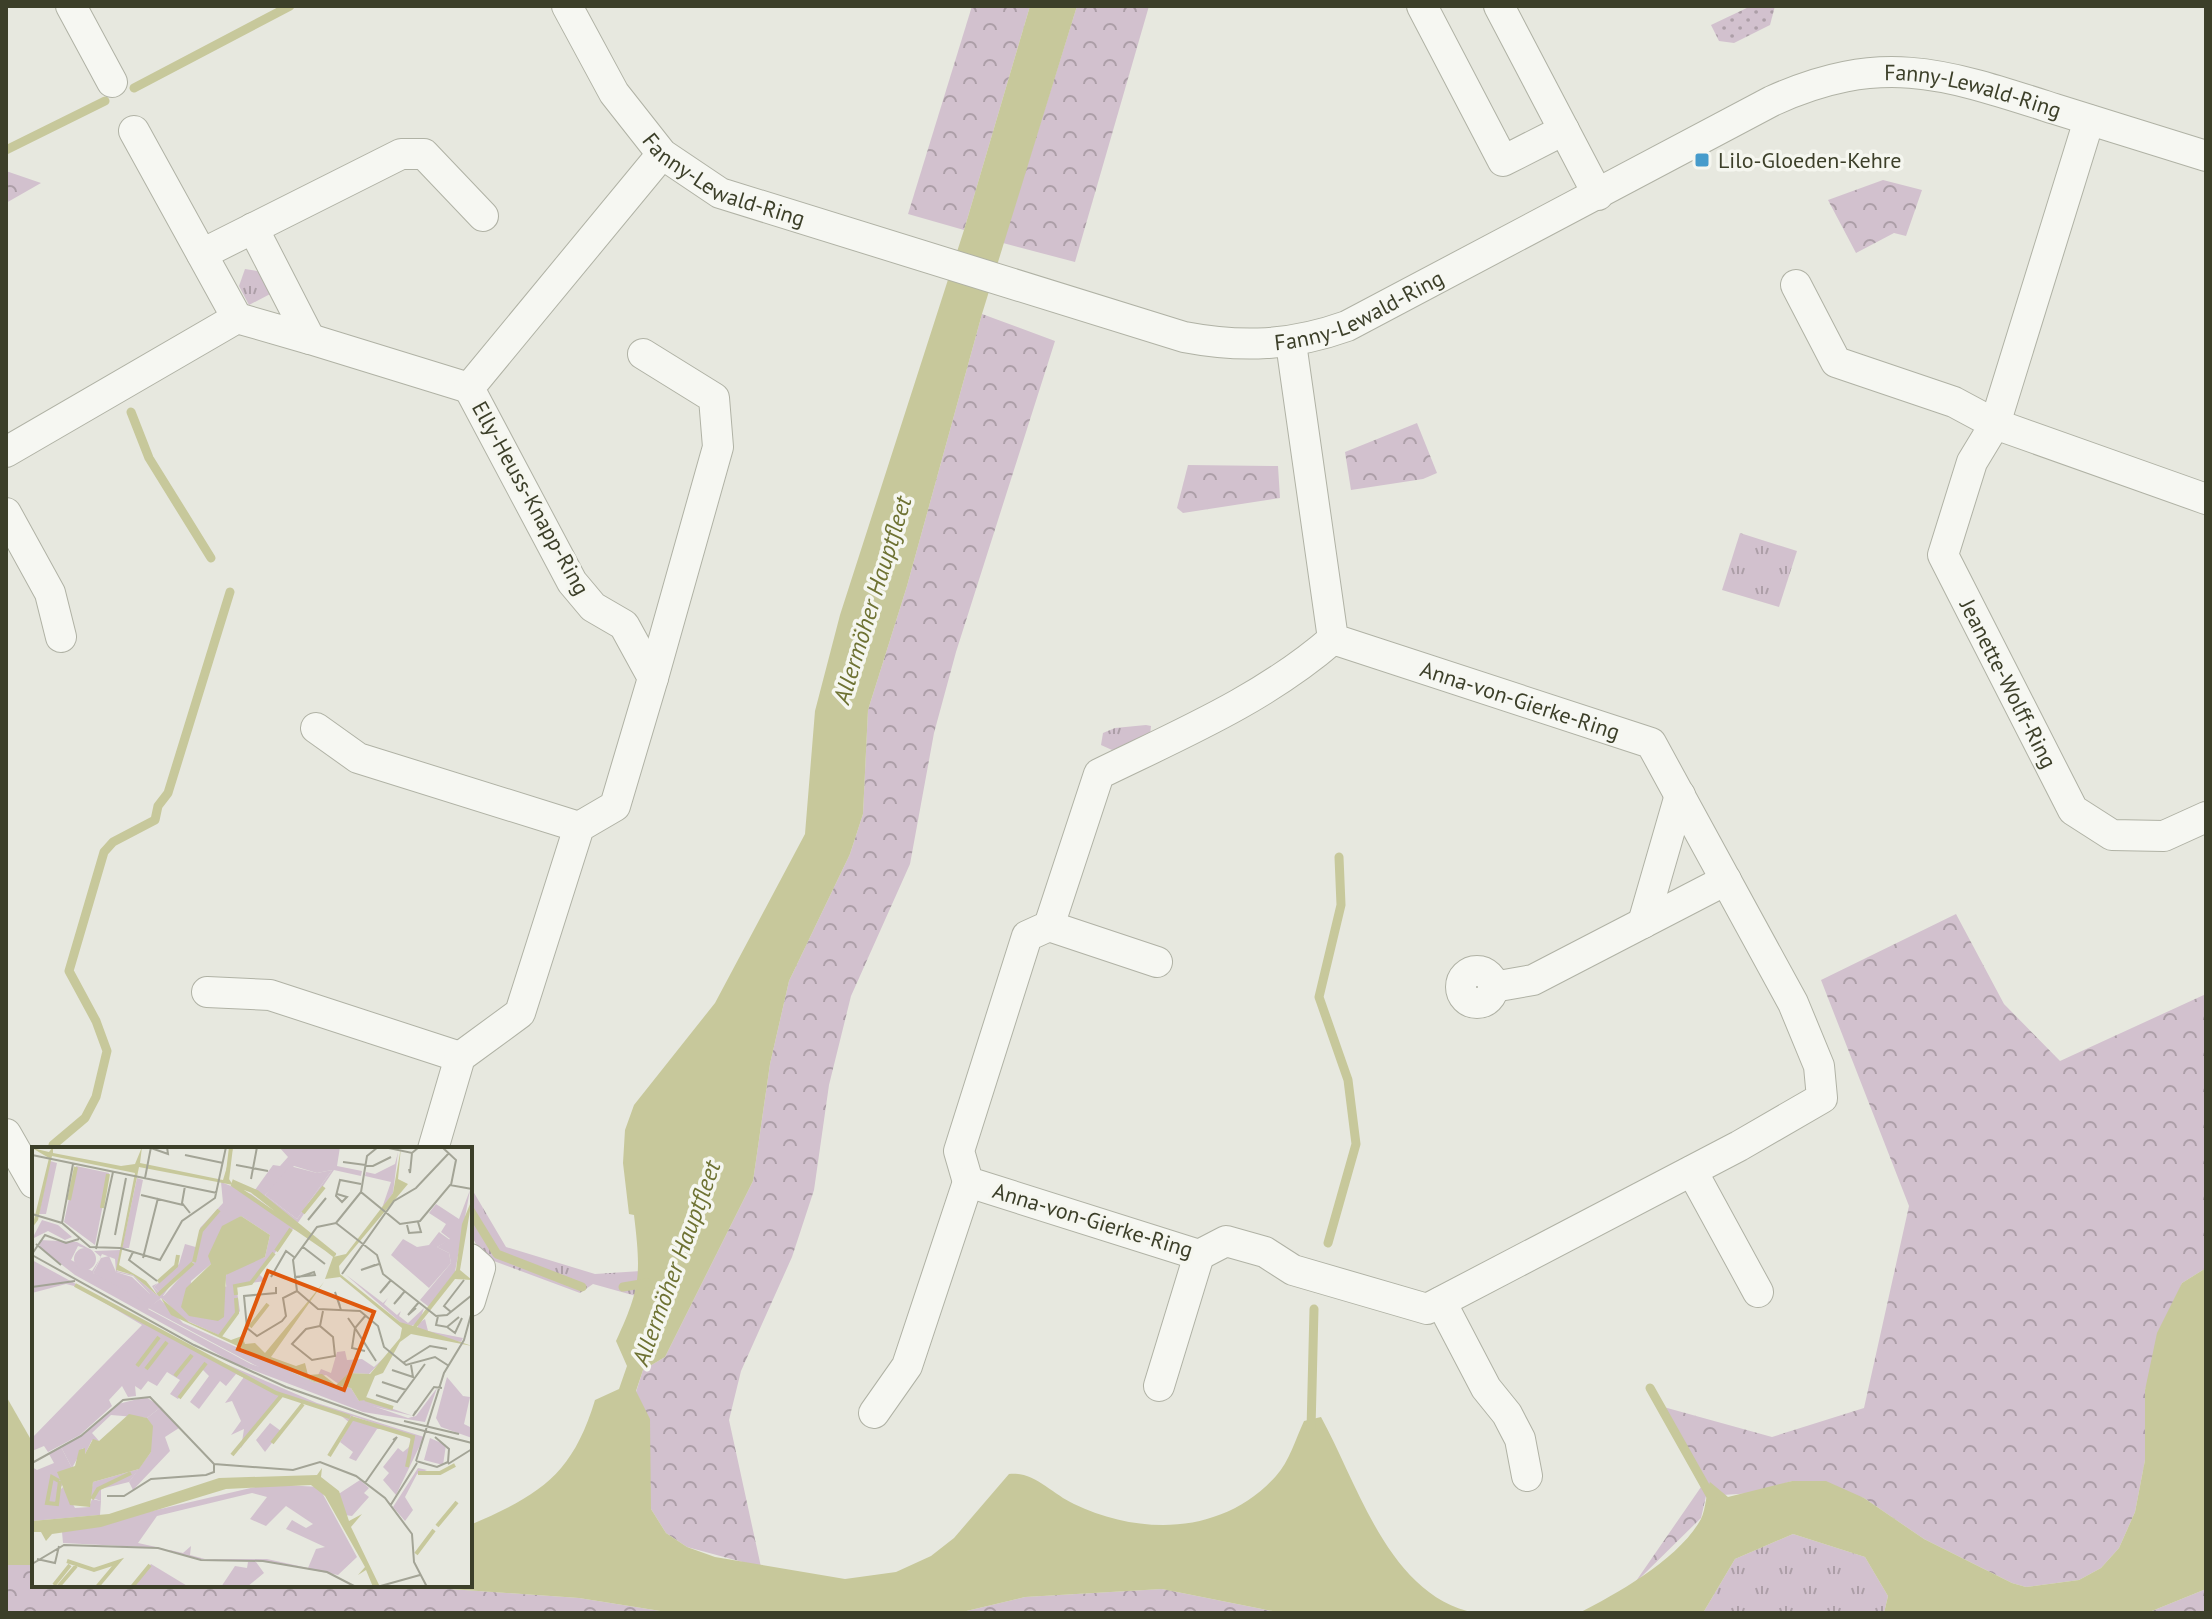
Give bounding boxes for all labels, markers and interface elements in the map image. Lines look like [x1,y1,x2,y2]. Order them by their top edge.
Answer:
street label: Fanny-Lewald-Ring [1884,58,2065,124]
street label: Fanny-Lewald-Ring [637,127,809,233]
place label: Lilo-Gloeden-Kehre [1718,146,1901,174]
marker: Lilo-Gloeden-Kehre [1693,151,1711,169]
street label: Fanny-Lewald-Ring [1273,263,1448,356]
street label: Elly-Heuss-Knapp-Ring [466,396,596,600]
water label: Allermöher Hauptfleet [825,491,919,709]
street label: Jeanette-Wolff-Ring [1953,593,2063,773]
street label: Anna-von-Gierke-Ring [1417,655,1624,746]
inset map [32,1147,472,1587]
water label: Allermöher Hauptfleet [624,1155,728,1370]
street label: Anna-von-Gierke-Ring [989,1176,1197,1264]

